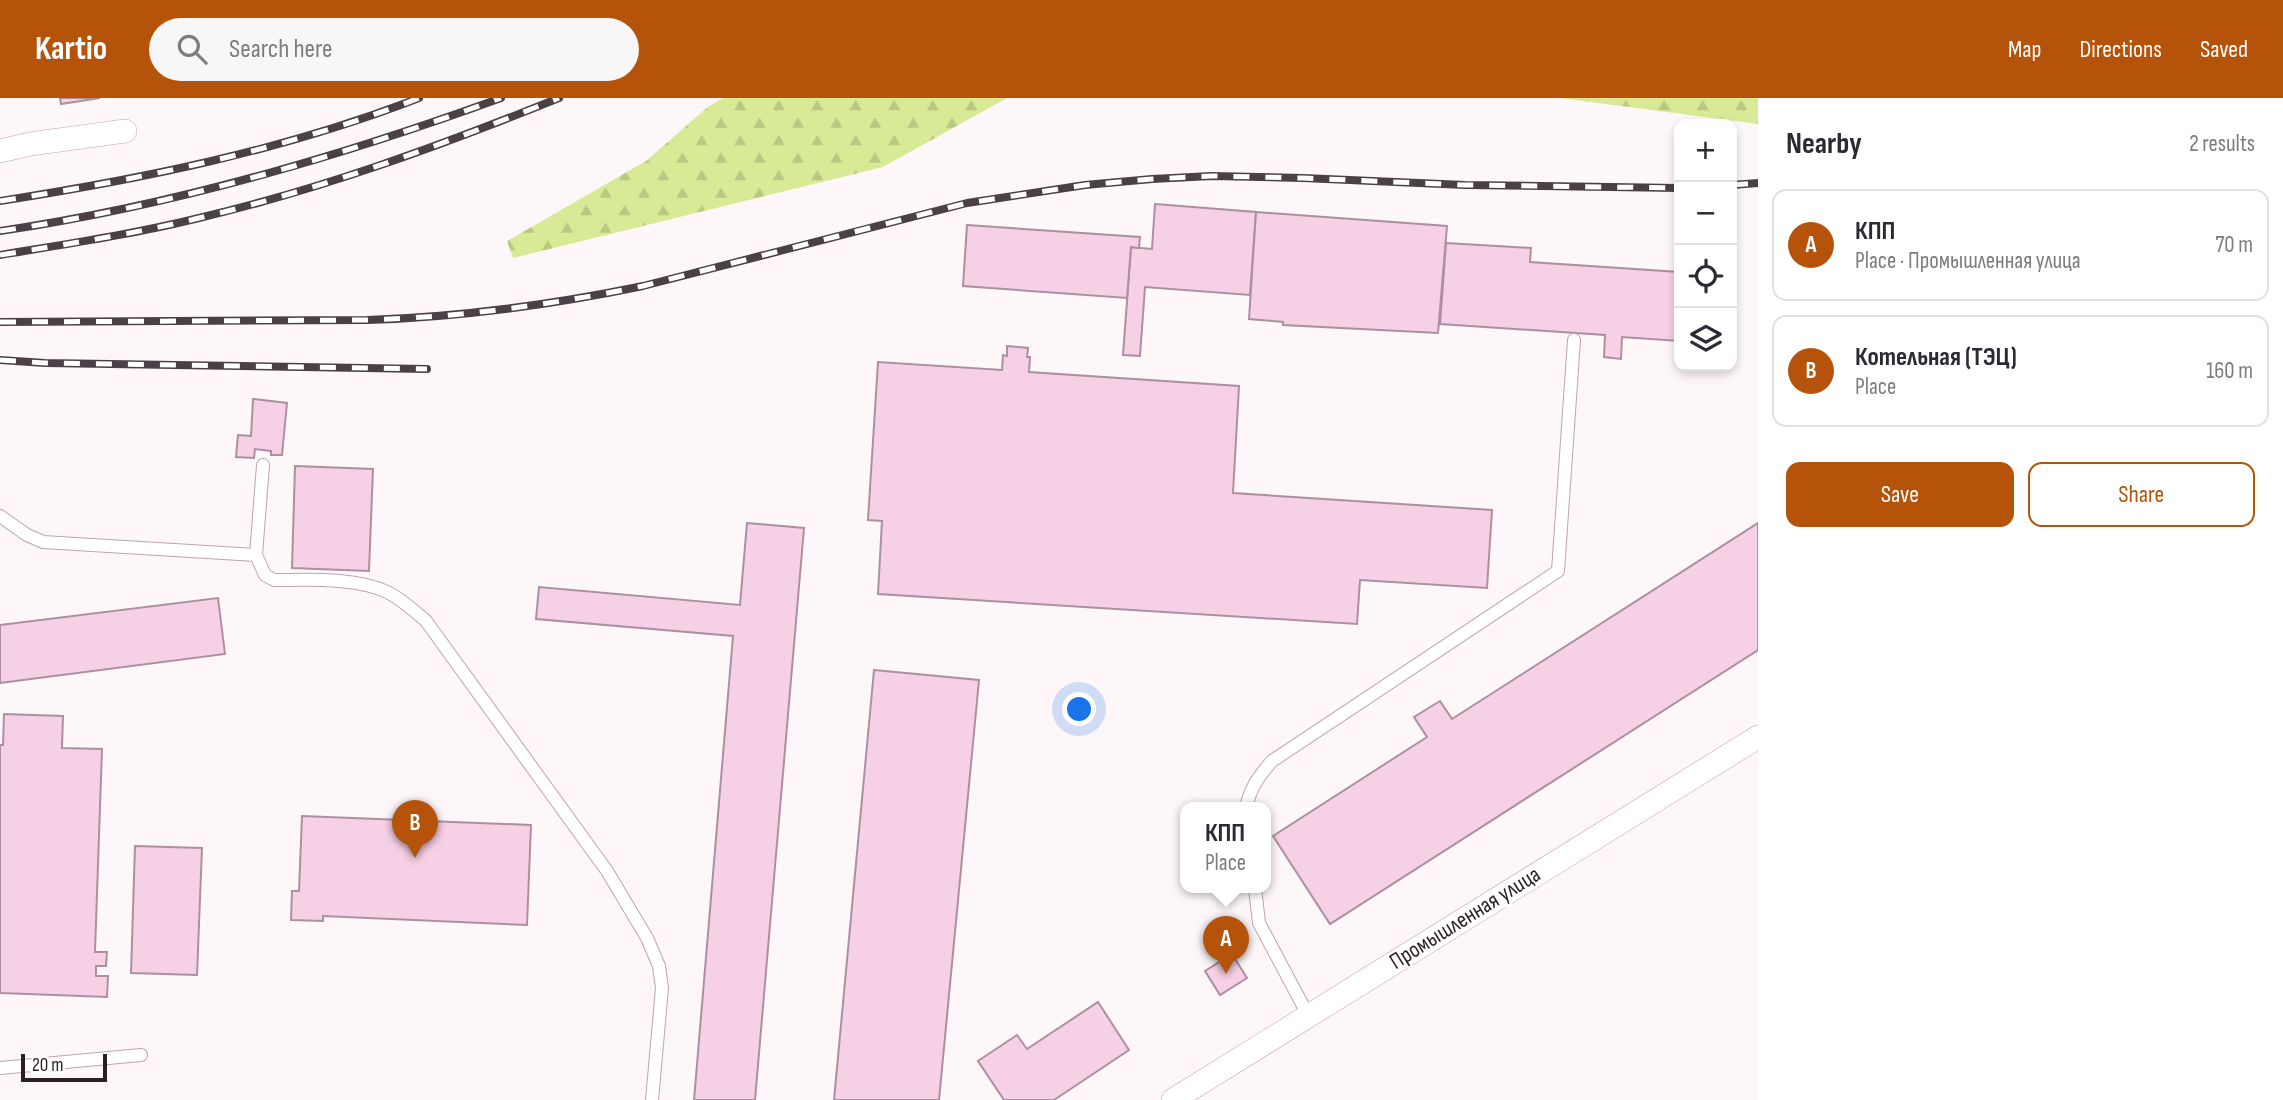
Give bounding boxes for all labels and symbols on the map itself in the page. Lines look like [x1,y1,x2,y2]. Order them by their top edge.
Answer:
your location [1062,692,1096,726]
pin: B [392,800,438,858]
street label: Промышленная улица [1384,860,1546,976]
pin: A [1203,916,1249,974]
scale bar [21,1051,107,1083]

